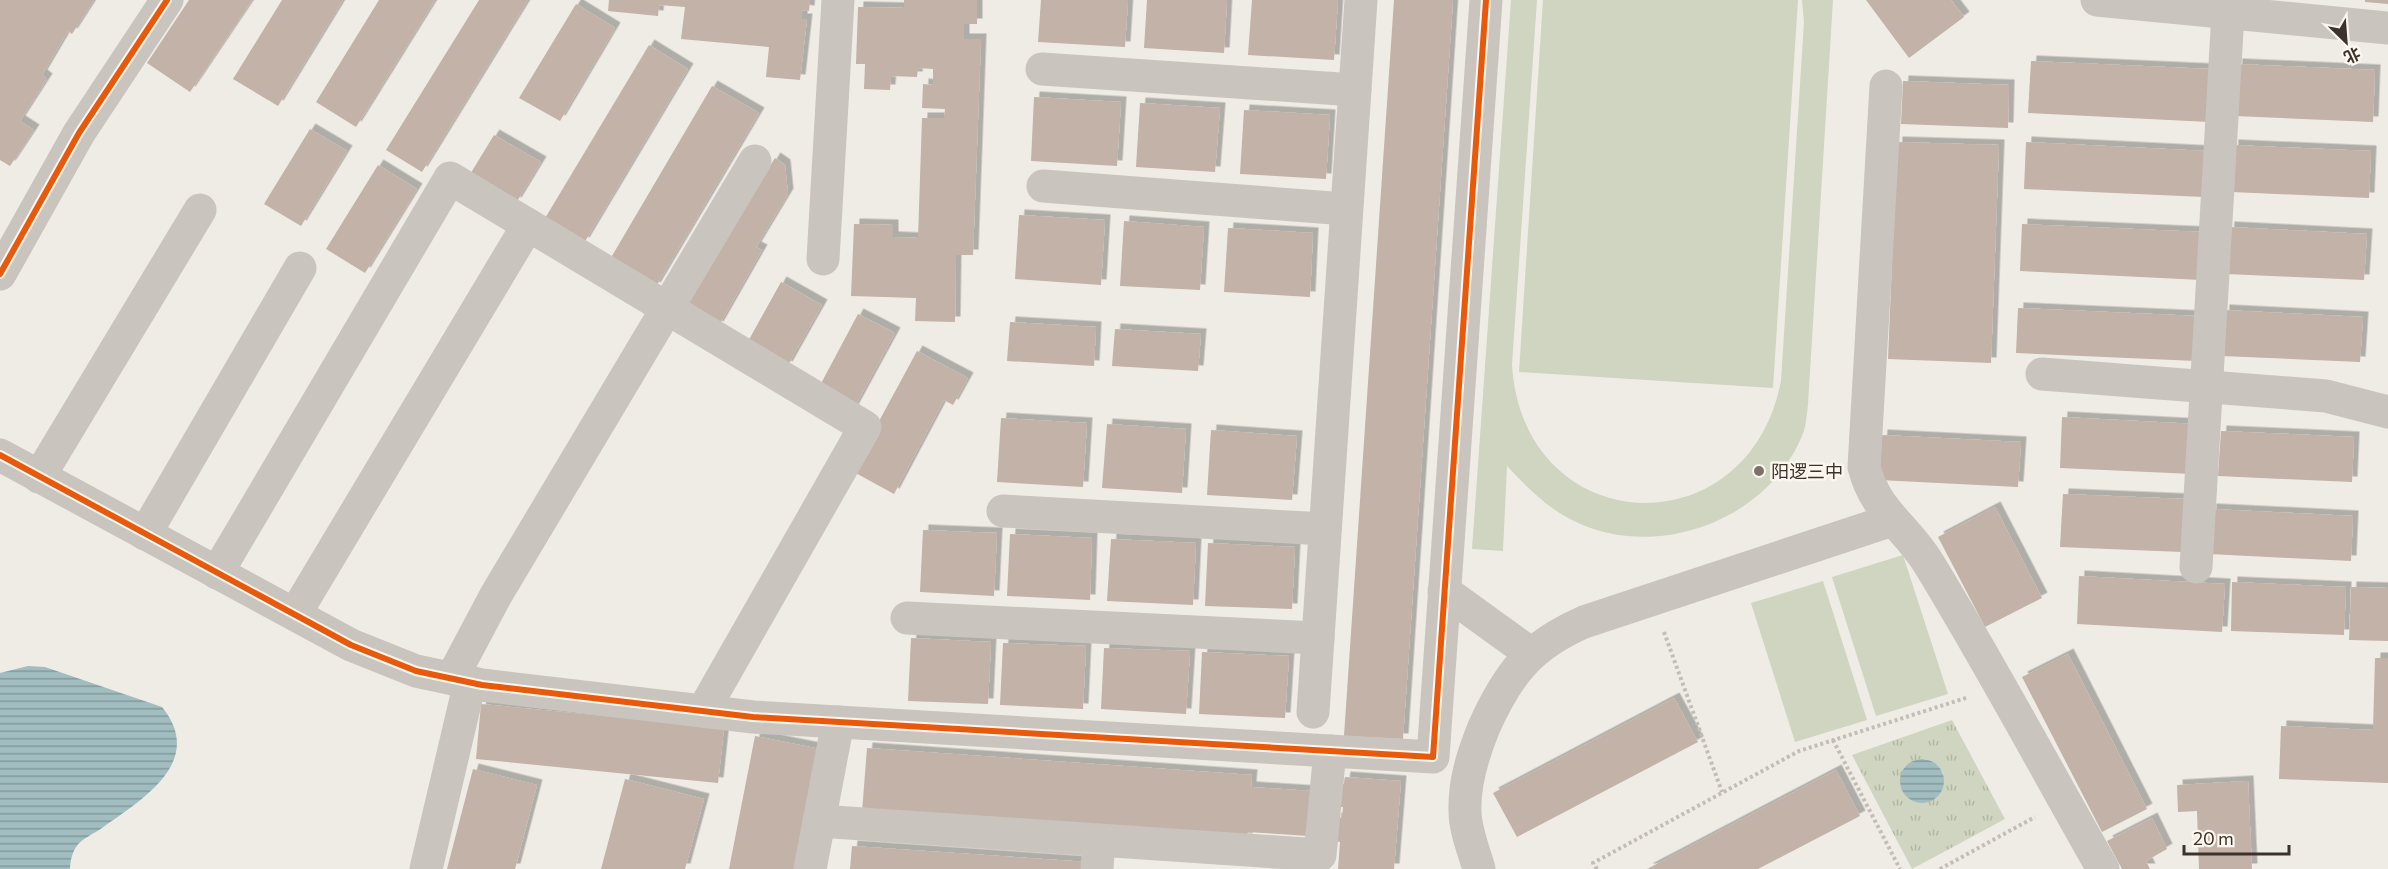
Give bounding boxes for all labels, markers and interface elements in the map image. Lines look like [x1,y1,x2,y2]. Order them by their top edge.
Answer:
north arrow [2316,12,2376,72]
text: 北 [2341,44,2364,68]
place label: 阳逻三中 [1771,460,1843,482]
marker: 阳逻三中 [1752,464,1766,478]
scale bar [2184,818,2289,856]
text: 20 m [2193,827,2234,849]

